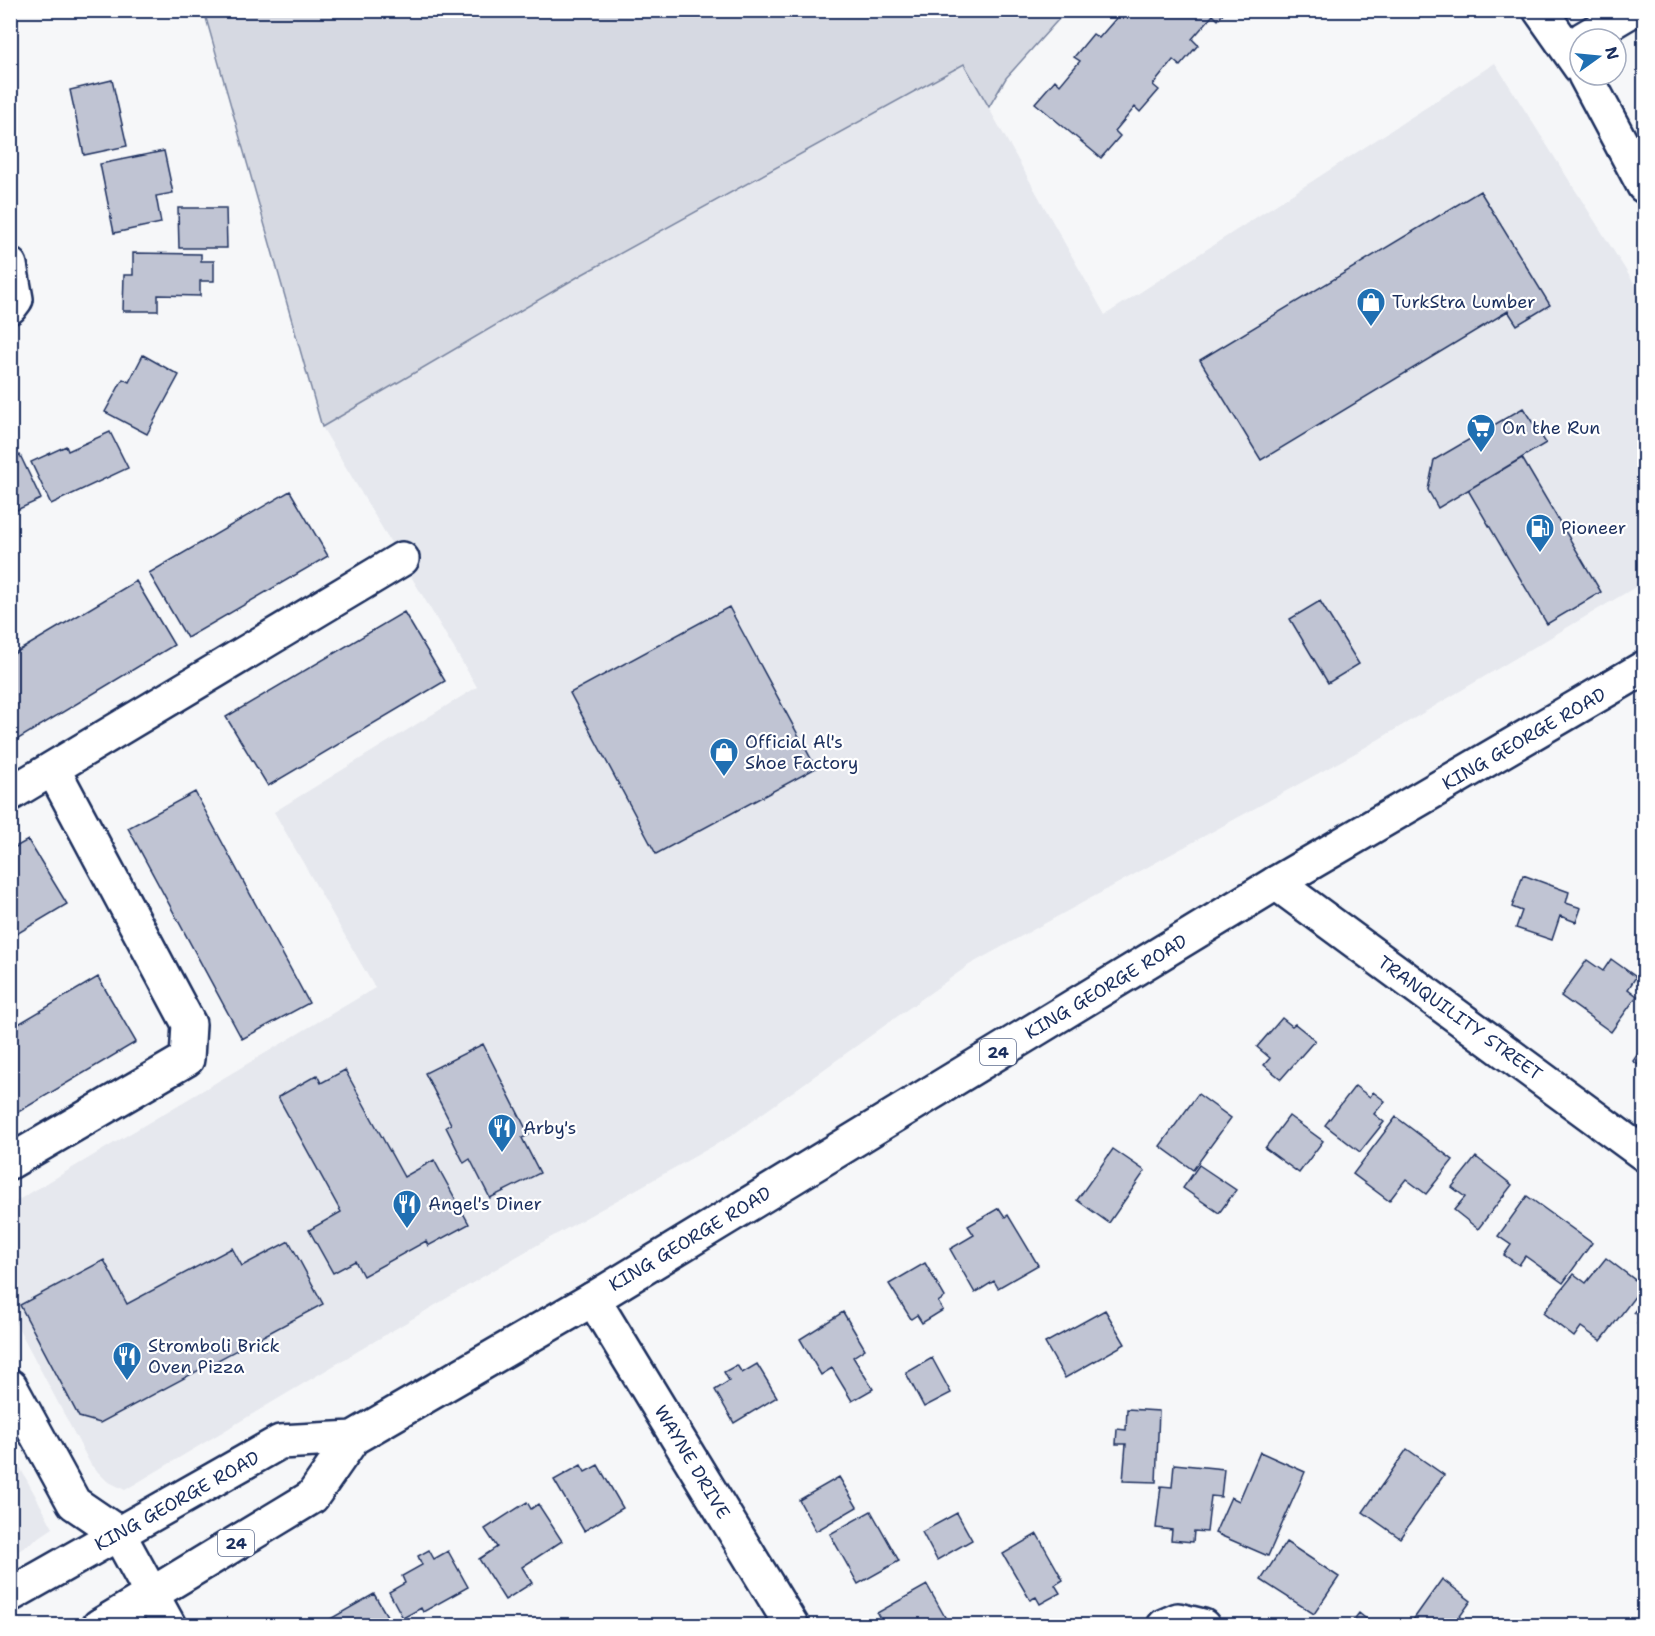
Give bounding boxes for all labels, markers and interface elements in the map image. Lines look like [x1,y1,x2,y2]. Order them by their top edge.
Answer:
north arrow [1568,27,1628,87]
text: N [1600,44,1624,62]
shop icon: TurkStra Lumber [1355,286,1387,328]
place label: TurkStra Lumber [1392,290,1536,314]
supermarket icon: On the Run [1465,412,1497,454]
place label: On the Run [1502,416,1600,440]
fuel station icon: Pioneer [1524,512,1556,554]
place label: Pioneer [1561,516,1626,540]
street label: KING GEORGE ROAD [1438,682,1610,796]
place label: Official Al's Shoe Factory [745,730,858,775]
shop icon: Official Al's Shoe Factory [708,736,740,778]
street label: KING GEORGE ROAD [1020,929,1192,1045]
street label: TRANQUILITY STREET [1373,950,1547,1086]
road number: 24 [980,1039,1016,1065]
restaurant icon: Arby's [486,1112,518,1154]
place label: Arby's [523,1116,576,1140]
street label: KING GEORGE ROAD [604,1181,776,1297]
restaurant icon: Angel's Diner [391,1188,423,1230]
place label: Angel's Diner [428,1192,542,1216]
place label: Stromboli Brick Oven Pizza [148,1334,280,1379]
restaurant icon: Stromboli Brick Oven Pizza [111,1340,143,1382]
street label: WAYNE DRIVE [649,1401,735,1523]
street label: KING GEORGE ROAD [90,1446,264,1556]
road number: 24 [218,1530,254,1556]

